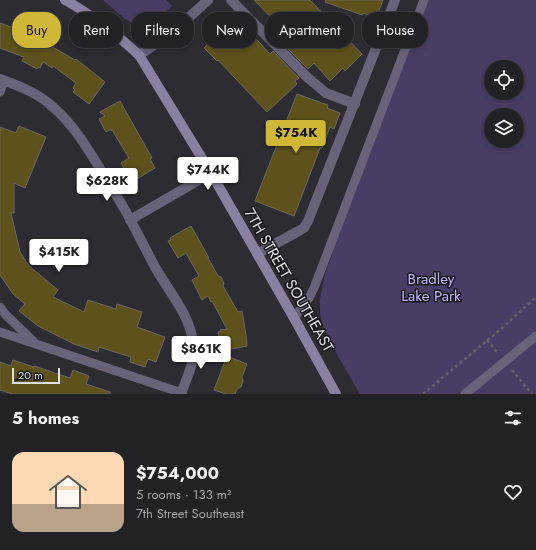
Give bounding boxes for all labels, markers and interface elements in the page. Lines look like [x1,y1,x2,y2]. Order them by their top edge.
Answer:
chip: Buy [12,12,61,48]
chip: Rent [69,12,123,48]
chip: Filters [131,12,194,48]
chip: New [202,12,257,48]
chip: Apartment [265,12,354,48]
chip: House [362,12,428,48]
map controls [484,60,524,148]
button: locate [484,60,524,100]
button: layers [484,108,524,148]
pin: $754K [268,120,324,154]
text: $754K [275,123,317,142]
pin: $744K [180,157,236,191]
text: $744K [186,160,230,179]
pin: $628K [79,168,135,202]
text: $628K [86,171,128,190]
street label: 7TH STREET SOUTHEAST [239,204,339,356]
pin: $415K [31,239,87,273]
text: $415K [38,242,80,261]
park label: Bradley Lake Park [401,268,461,307]
pin: $861K [173,336,229,370]
text: $861K [181,339,221,358]
scale bar [12,366,60,385]
text: 20 m [18,367,43,383]
text: 5 homes [12,406,79,430]
icon: filters [502,407,524,429]
text: $754,000 [136,461,219,485]
icon: home [44,468,92,516]
icon: heart [502,481,524,503]
text: 5 rooms · 133 m² [136,485,231,504]
text: 7th Street Southeast [136,504,244,523]

